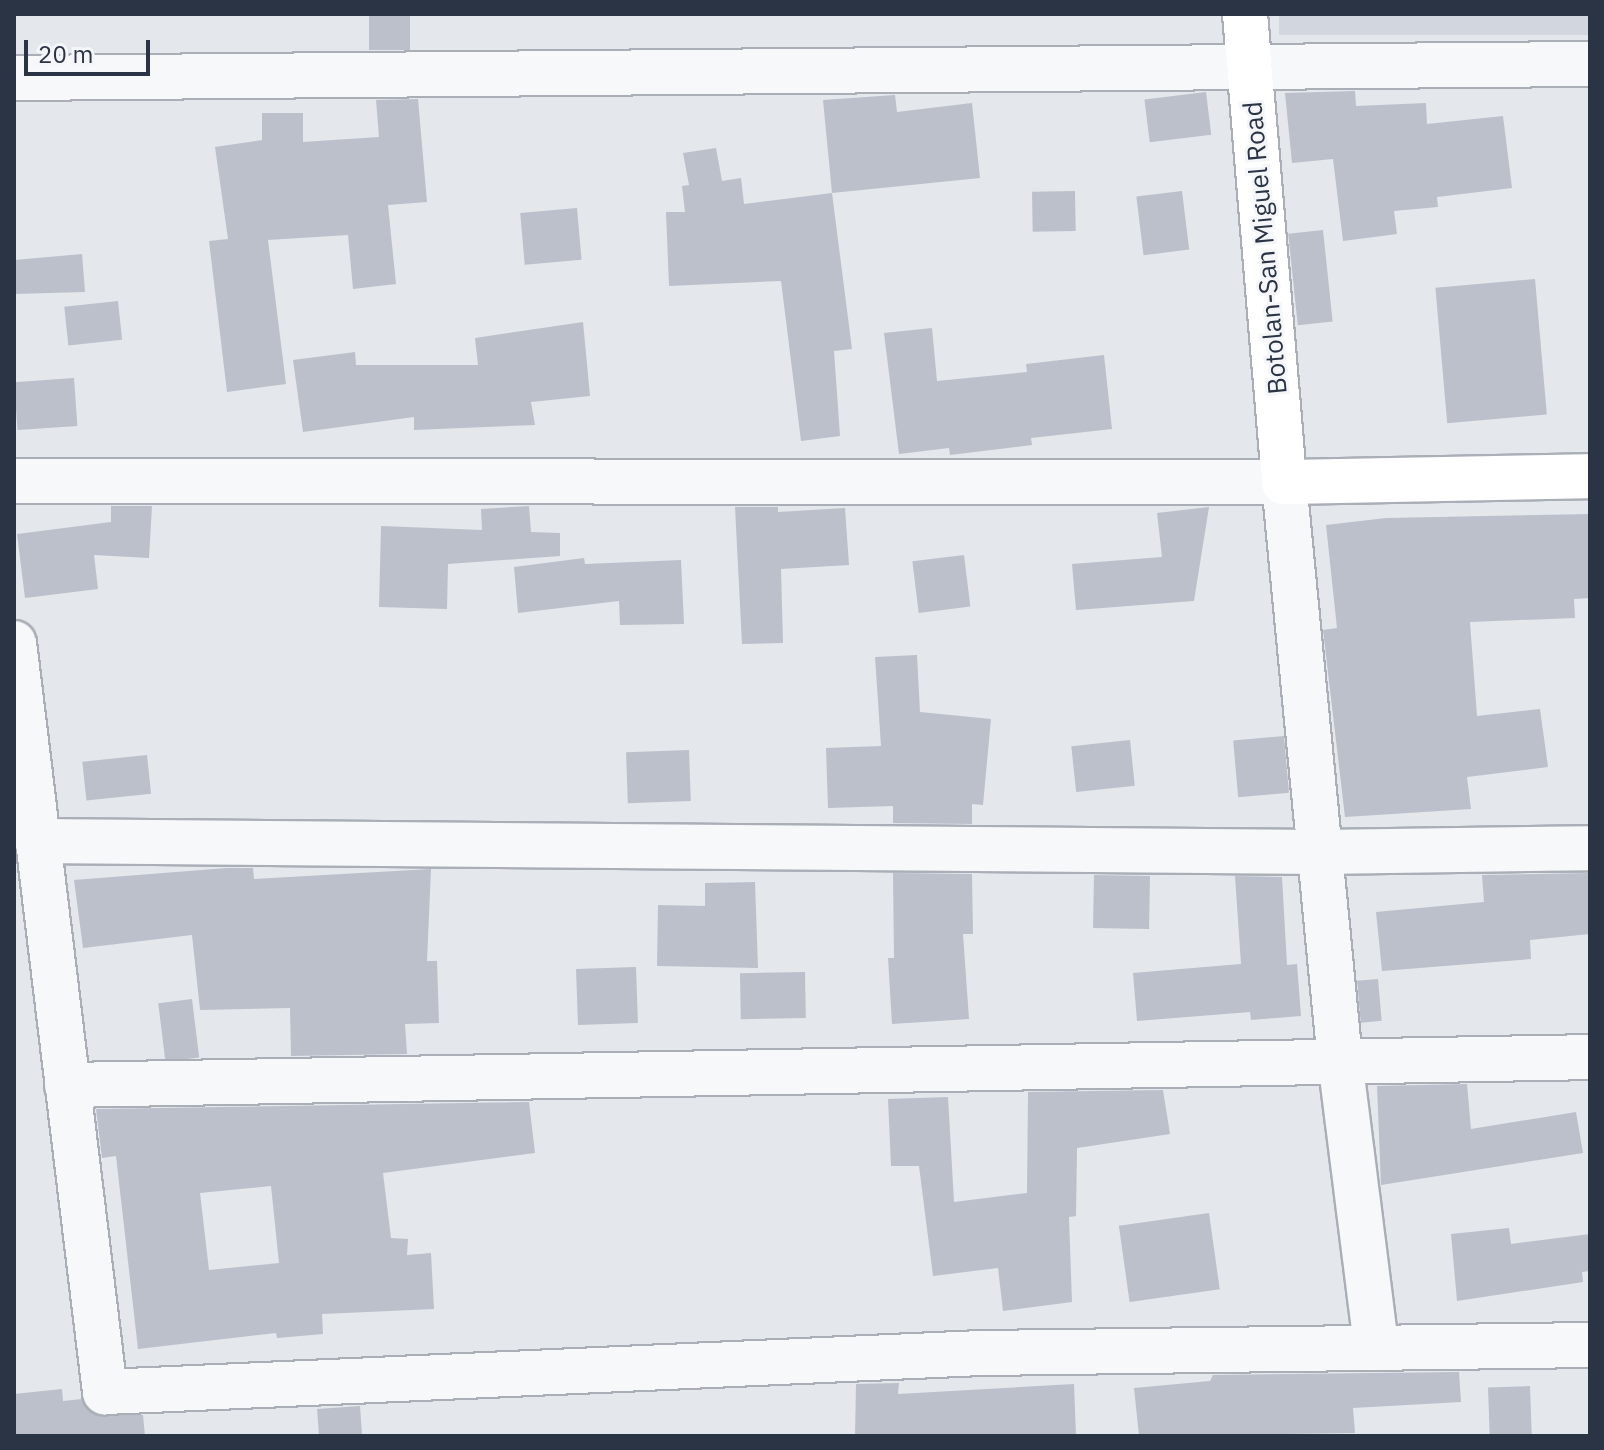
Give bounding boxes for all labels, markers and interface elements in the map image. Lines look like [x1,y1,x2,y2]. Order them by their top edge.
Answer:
scale bar [28,24,154,74]
text: 20 m [38,38,93,70]
street label: Botolan-San Miguel Road [1237,100,1293,396]

